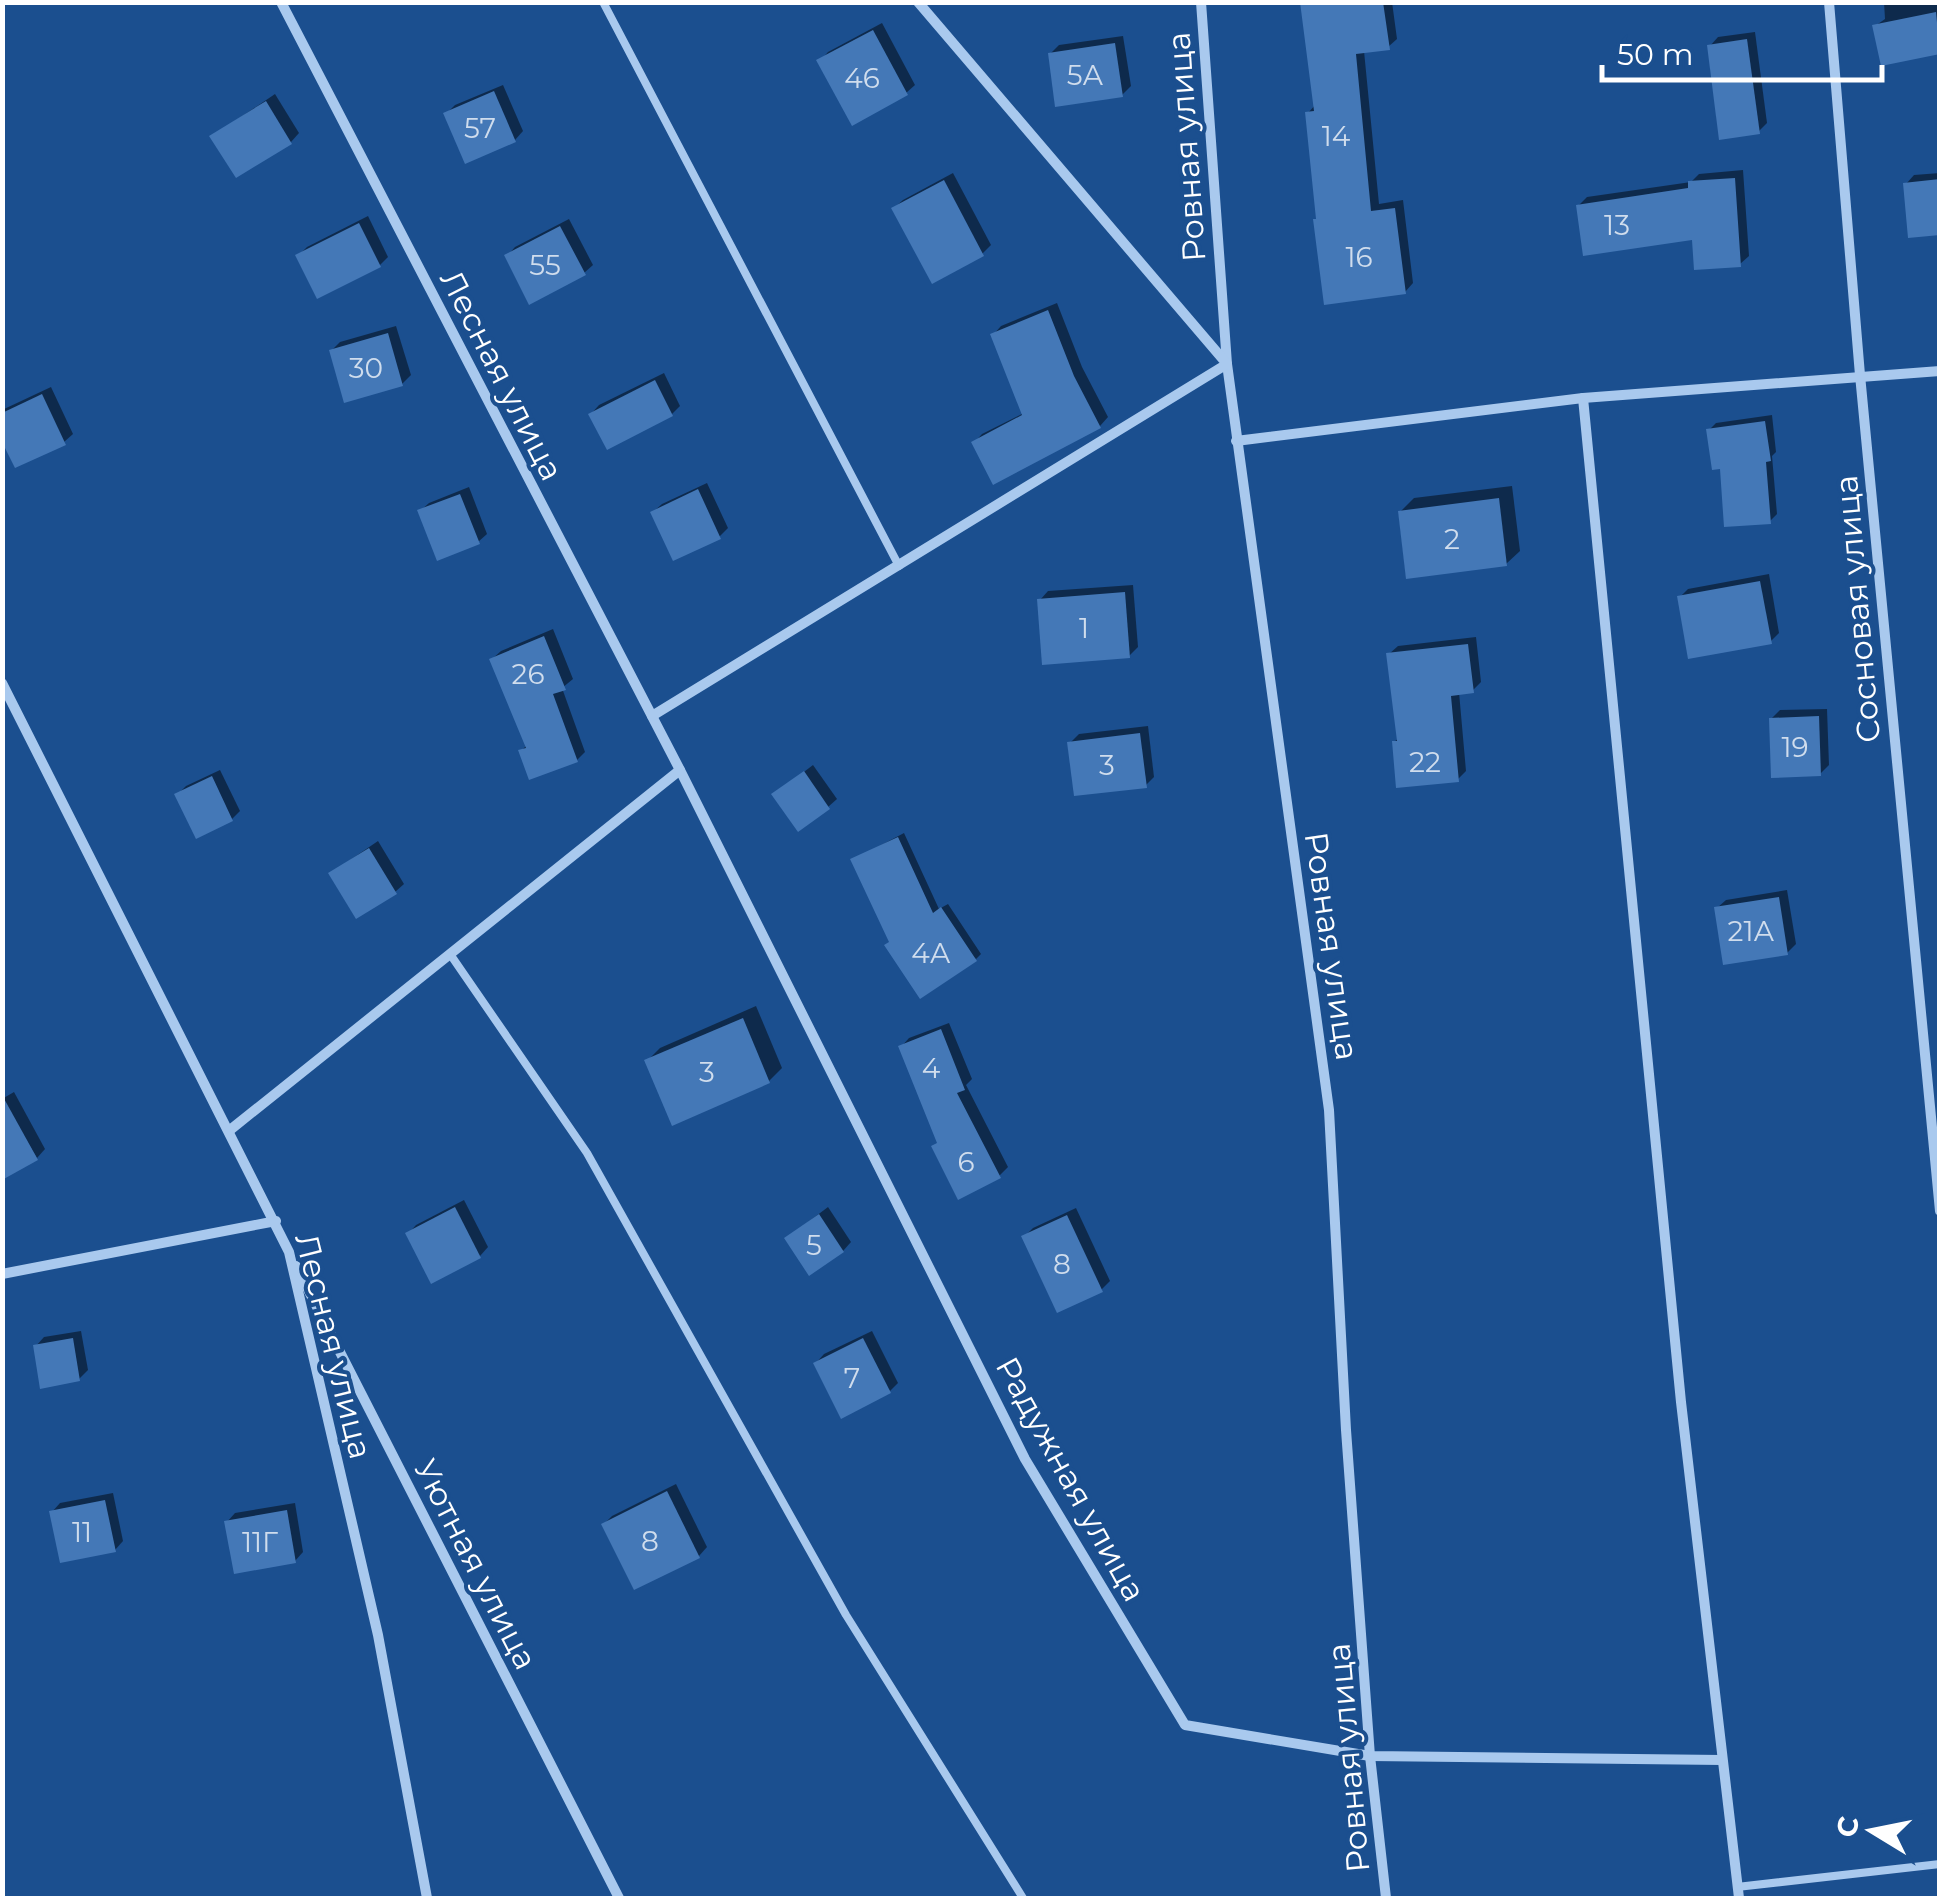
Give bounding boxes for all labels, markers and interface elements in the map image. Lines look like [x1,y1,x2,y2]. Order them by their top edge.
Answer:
scale bar [1602,20,1882,82]
street label: Ровная улица [1159,31,1213,263]
text: 50 m [1617,36,1694,73]
house number: 5А [1067,58,1104,92]
house number: 46 [844,61,880,95]
house number: 57 [464,111,496,145]
house number: 14 [1322,119,1351,153]
house number: 13 [1604,208,1630,242]
house number: 16 [1345,240,1373,274]
house number: 55 [529,248,561,282]
street label: Лесная улица [432,263,572,487]
house number: 30 [349,351,383,385]
street label: Сосновая улица [1826,474,1888,744]
house number: 2 [1444,522,1460,556]
house number: 1 [1079,611,1089,645]
house number: 26 [512,657,544,691]
house number: 19 [1781,730,1809,764]
house number: 22 [1409,745,1441,779]
house number: 3 [1099,748,1115,782]
street label: Ровная улица [1297,829,1367,1063]
house number: 21А [1728,914,1775,948]
house number: 4А [911,936,951,970]
house number: 4 [922,1051,941,1085]
house number: 3 [699,1055,715,1089]
house number: 6 [957,1145,975,1179]
house number: 5 [806,1228,822,1262]
street label: Лесная улица [287,1229,381,1463]
house number: 8 [1053,1247,1071,1281]
street label: Радужная улица [988,1350,1154,1608]
house number: 7 [844,1361,860,1395]
street label: Уютная улица [406,1452,546,1676]
house number: 11 [72,1515,92,1549]
house number: 8 [641,1524,659,1558]
house number: 11Г [242,1525,278,1559]
street label: Ровная улица [1319,1642,1377,1874]
north arrow [1822,1781,1922,1881]
text: С [1829,1814,1866,1840]

